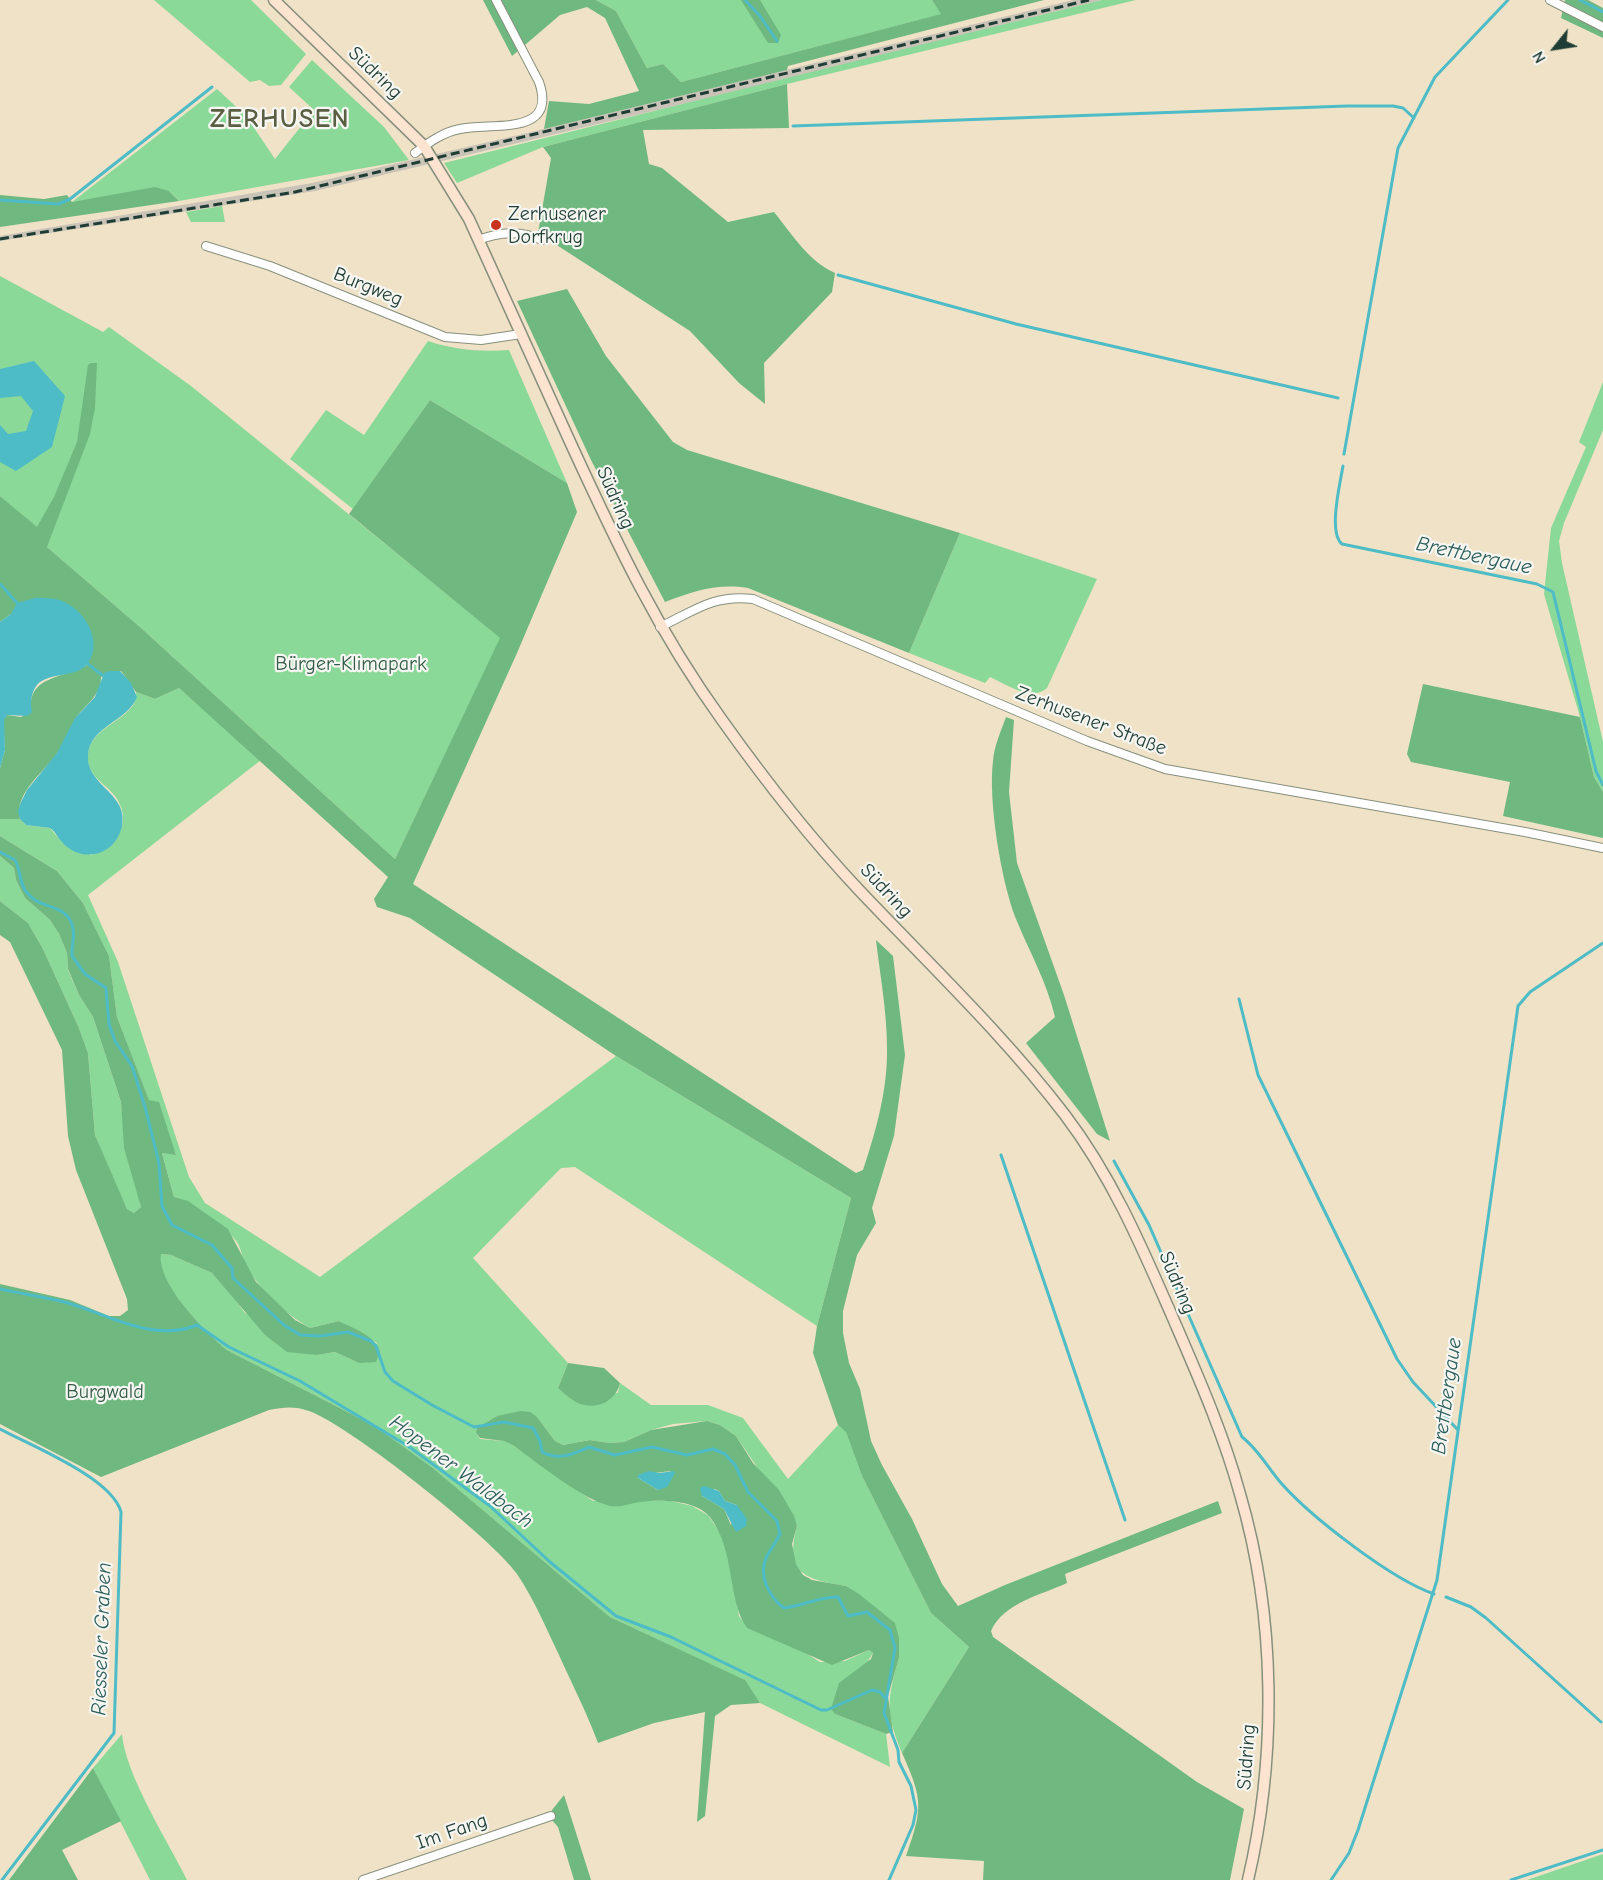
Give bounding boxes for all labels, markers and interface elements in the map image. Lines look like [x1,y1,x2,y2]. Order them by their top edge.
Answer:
north arrow [1525,18,1585,78]
street label: Südring [343,41,407,105]
text: N [1529,48,1550,66]
district label: ZERHUSEN [210,104,350,136]
place label: Zerhusener Dorfkrug [508,202,606,249]
marker: Zerhusener Dorfkrug [489,218,503,232]
street label: Burgweg [330,262,406,312]
street label: Südring [591,463,639,533]
water label: Brettbergaue [1414,531,1534,581]
park label: Bürger-Klimapark [275,652,427,676]
street label: Zerhusener Straße [1012,681,1170,761]
street label: Südring [855,859,917,923]
street label: Südring [1153,1248,1201,1318]
water label: Brettbergaue [1426,1336,1468,1456]
park label: Burgwald [66,1380,144,1404]
water label: Hopener Waldbach [384,1410,538,1534]
water label: Riesseler Graben [87,1562,117,1716]
street label: Südring [1233,1723,1261,1791]
street label: Im Fang [413,1809,491,1855]

